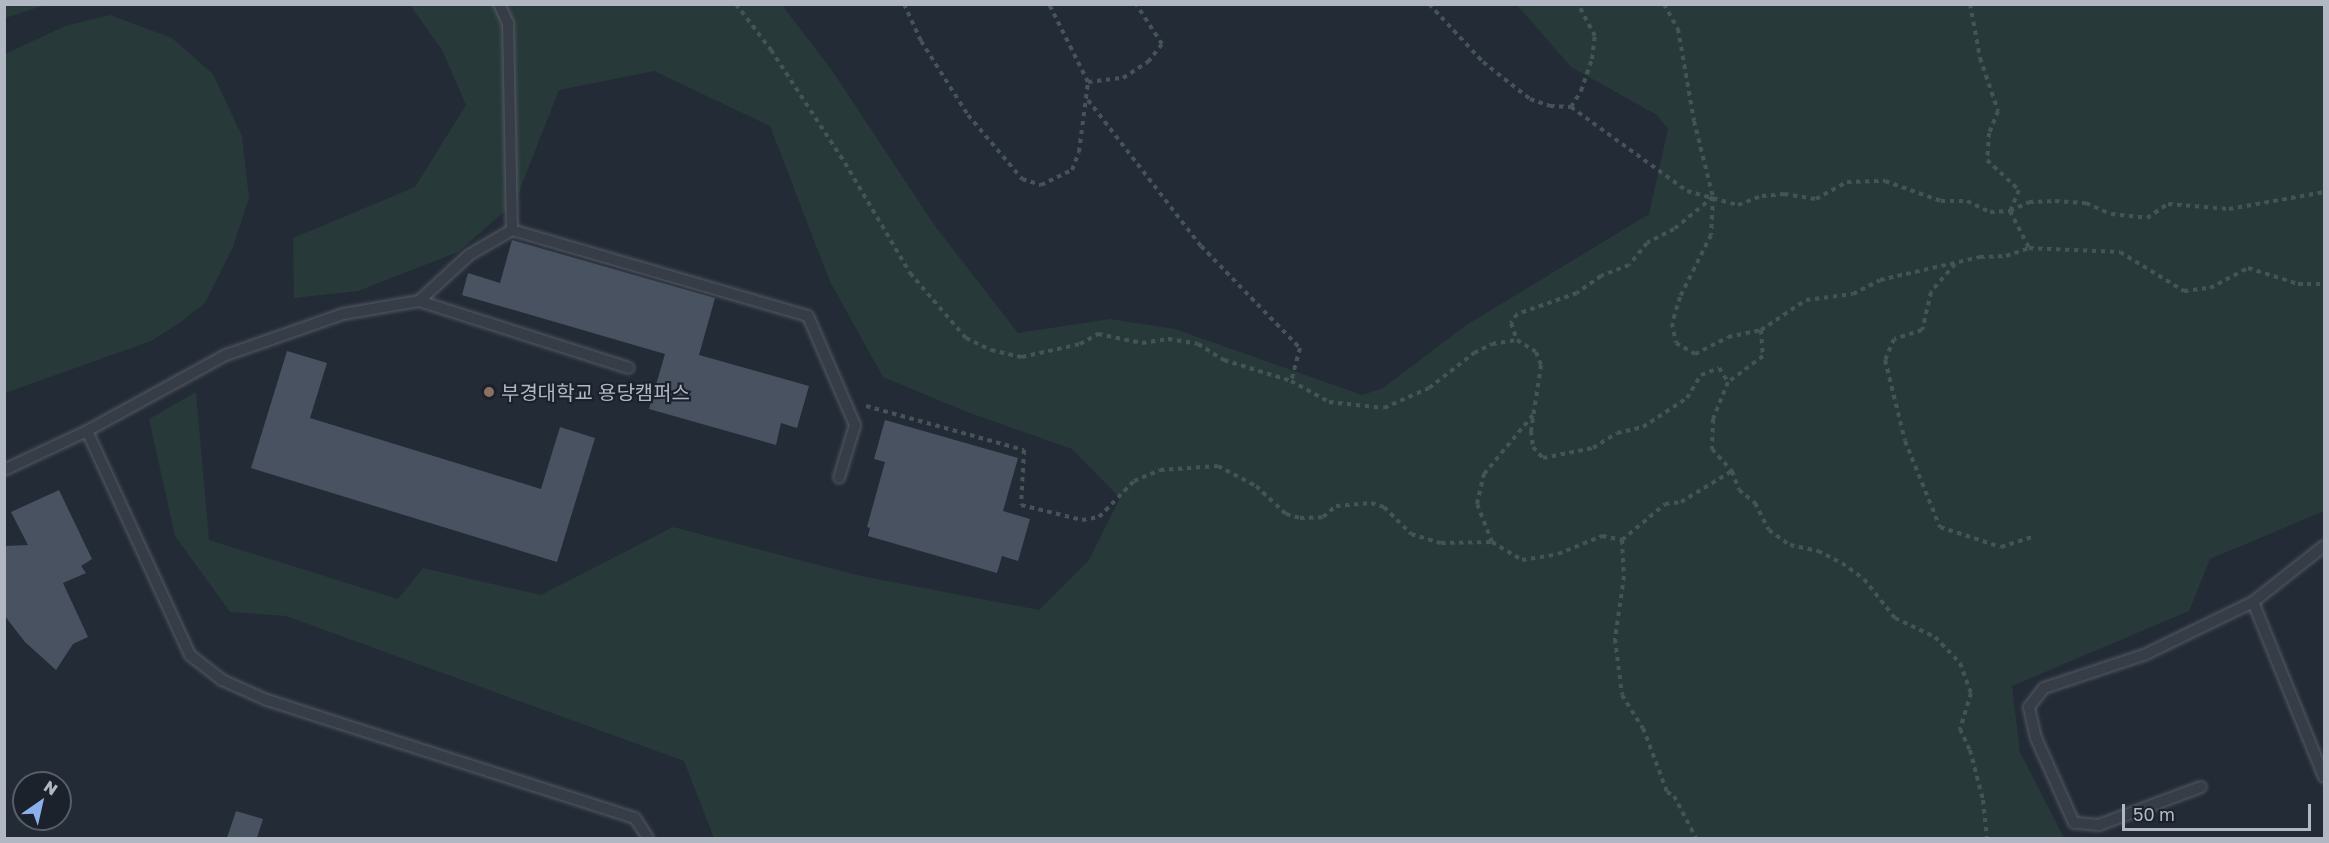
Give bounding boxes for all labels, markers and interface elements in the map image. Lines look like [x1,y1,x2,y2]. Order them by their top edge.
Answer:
place label: 부경대학교 용당캠퍼스 [501,380,690,404]
marker: 부경대학교 용당캠퍼스 [482,385,496,399]
north arrow [12,771,72,831]
text: N [40,776,62,799]
scale bar [2125,792,2314,830]
text: 50 m [2133,803,2175,825]

